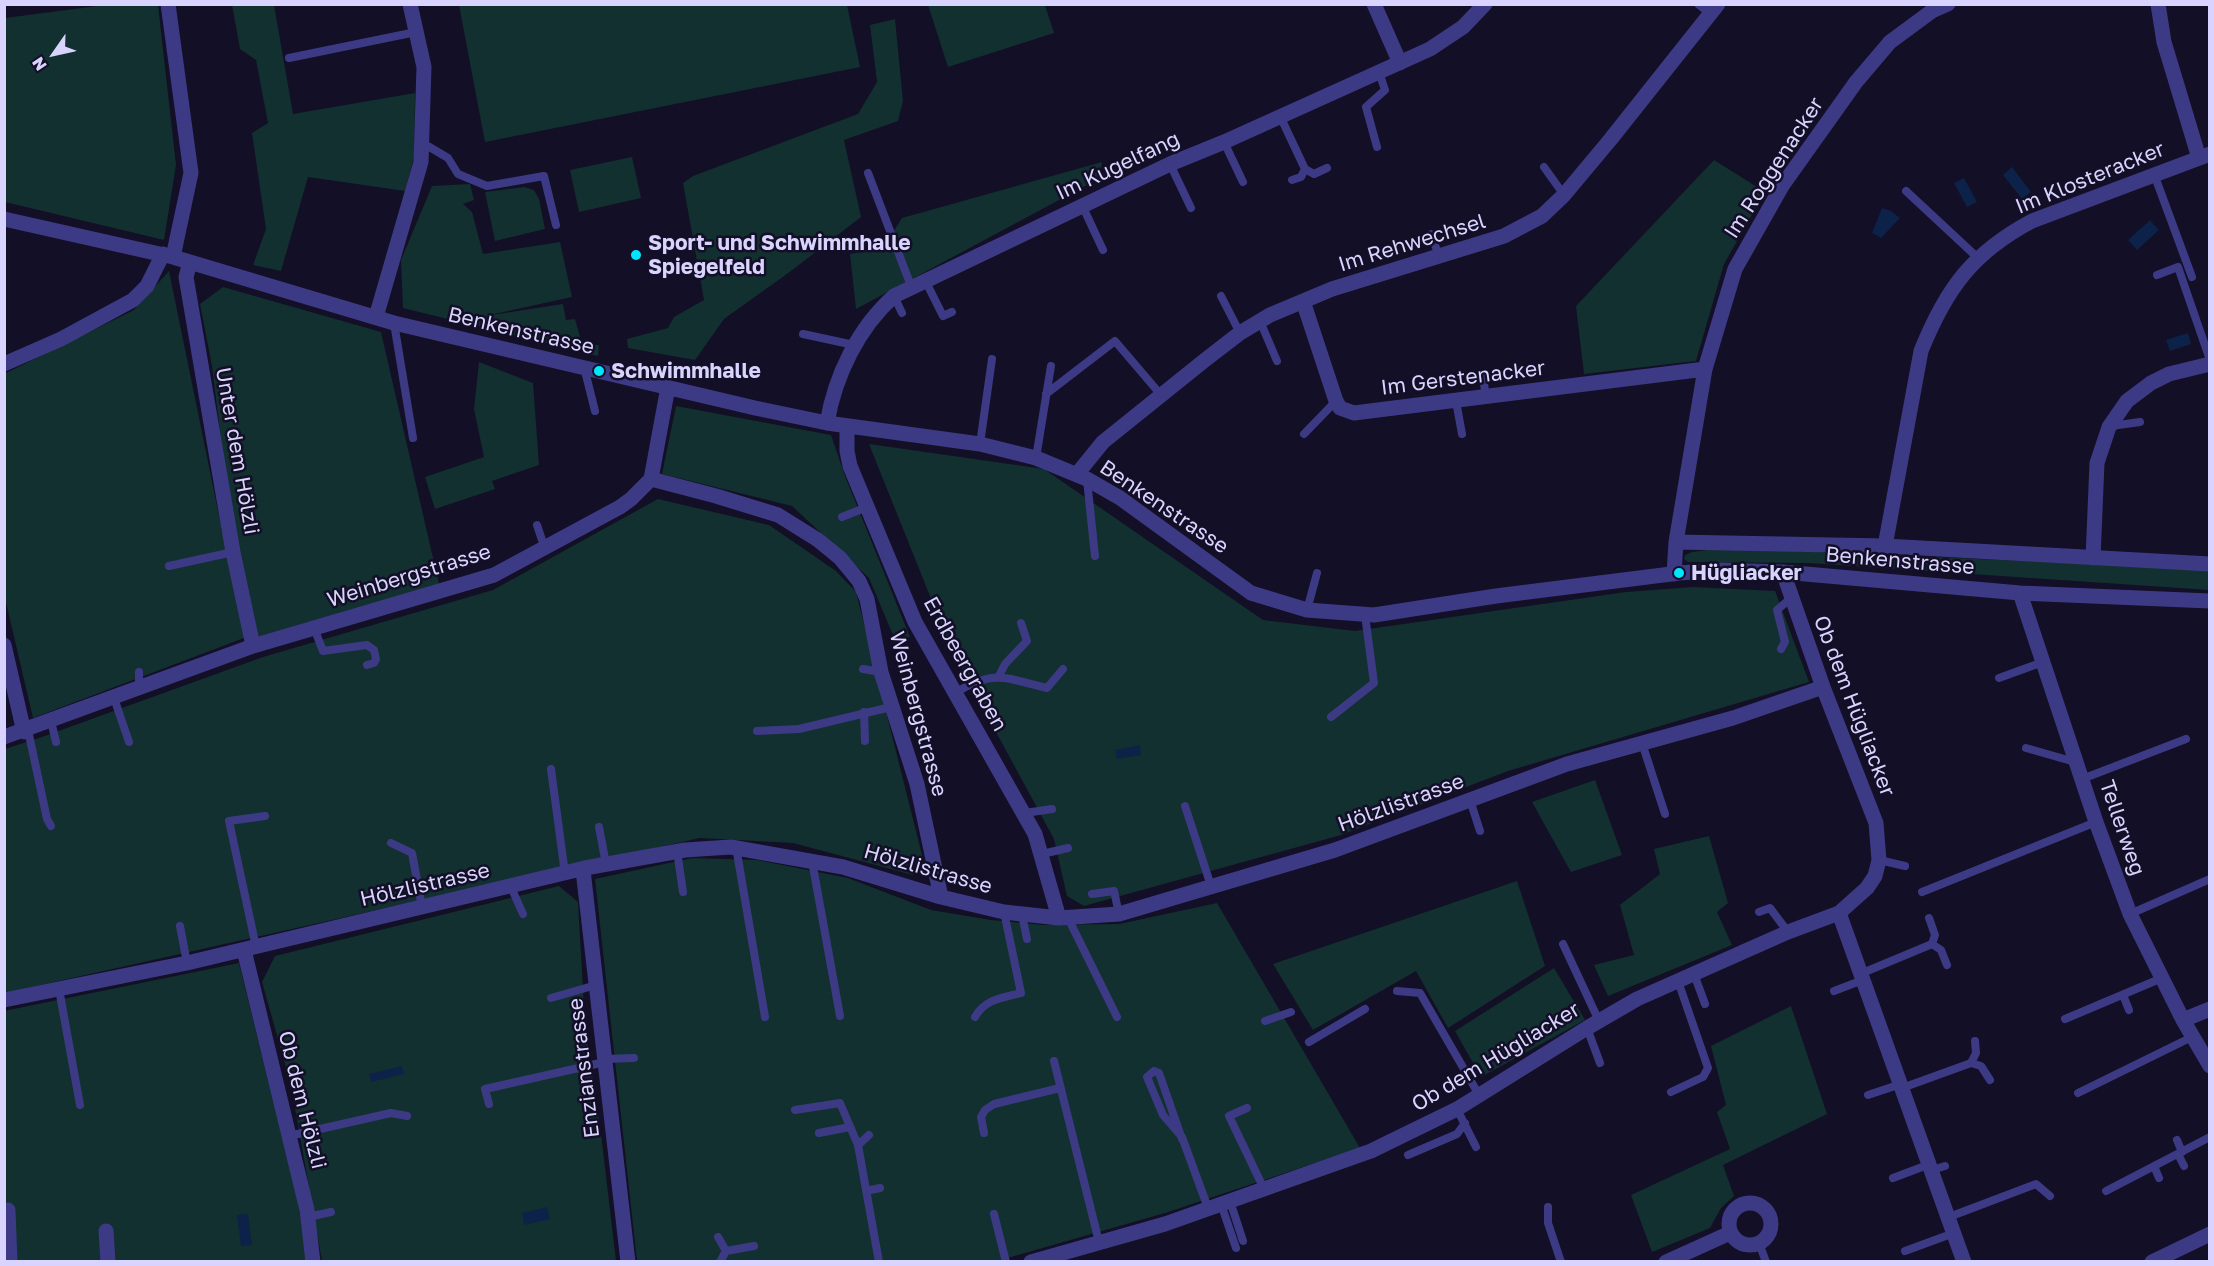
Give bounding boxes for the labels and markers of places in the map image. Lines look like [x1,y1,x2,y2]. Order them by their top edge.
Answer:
place label: Sport- und Schwimmhalle Spiegelfeld [648,230,911,280]
marker: Sport- und Schwimmhalle Spiegelfeld [629,248,643,262]
place label: Schwimmhalle [611,358,761,384]
marker: Schwimmhalle [592,364,606,378]
place label: Hügliacker [1691,560,1802,586]
marker: Hügliacker [1672,566,1686,580]

